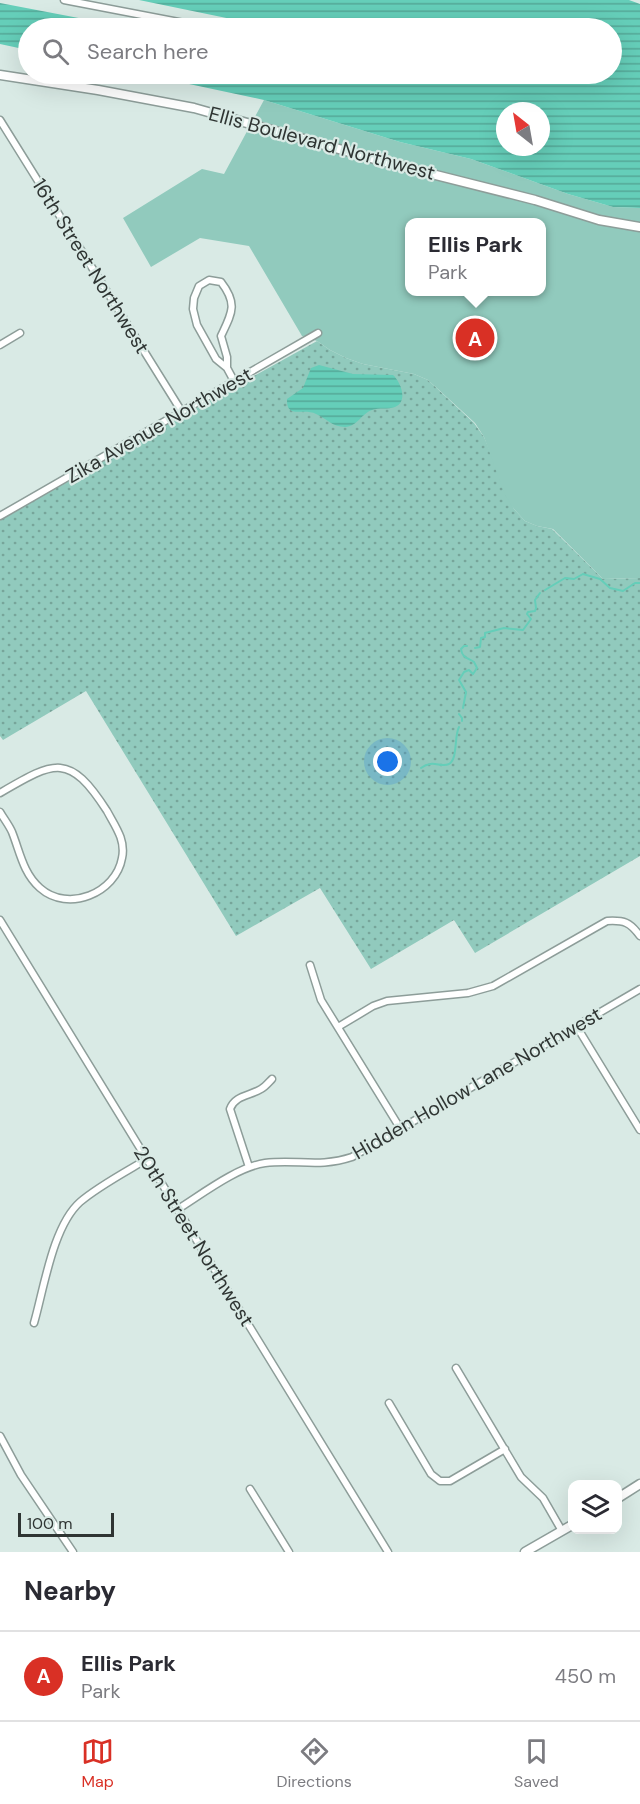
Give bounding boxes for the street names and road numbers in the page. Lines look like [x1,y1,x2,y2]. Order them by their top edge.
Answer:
street label: Ellis Boulevard Northwest [206,100,438,186]
street label: 16th Street Northwest [27,174,156,358]
street label: Zika Avenue Northwest [61,361,257,489]
street label: Hidden Hollow Lane Northwest [348,1001,607,1165]
street label: 20th Street Northwest [128,1141,260,1331]

